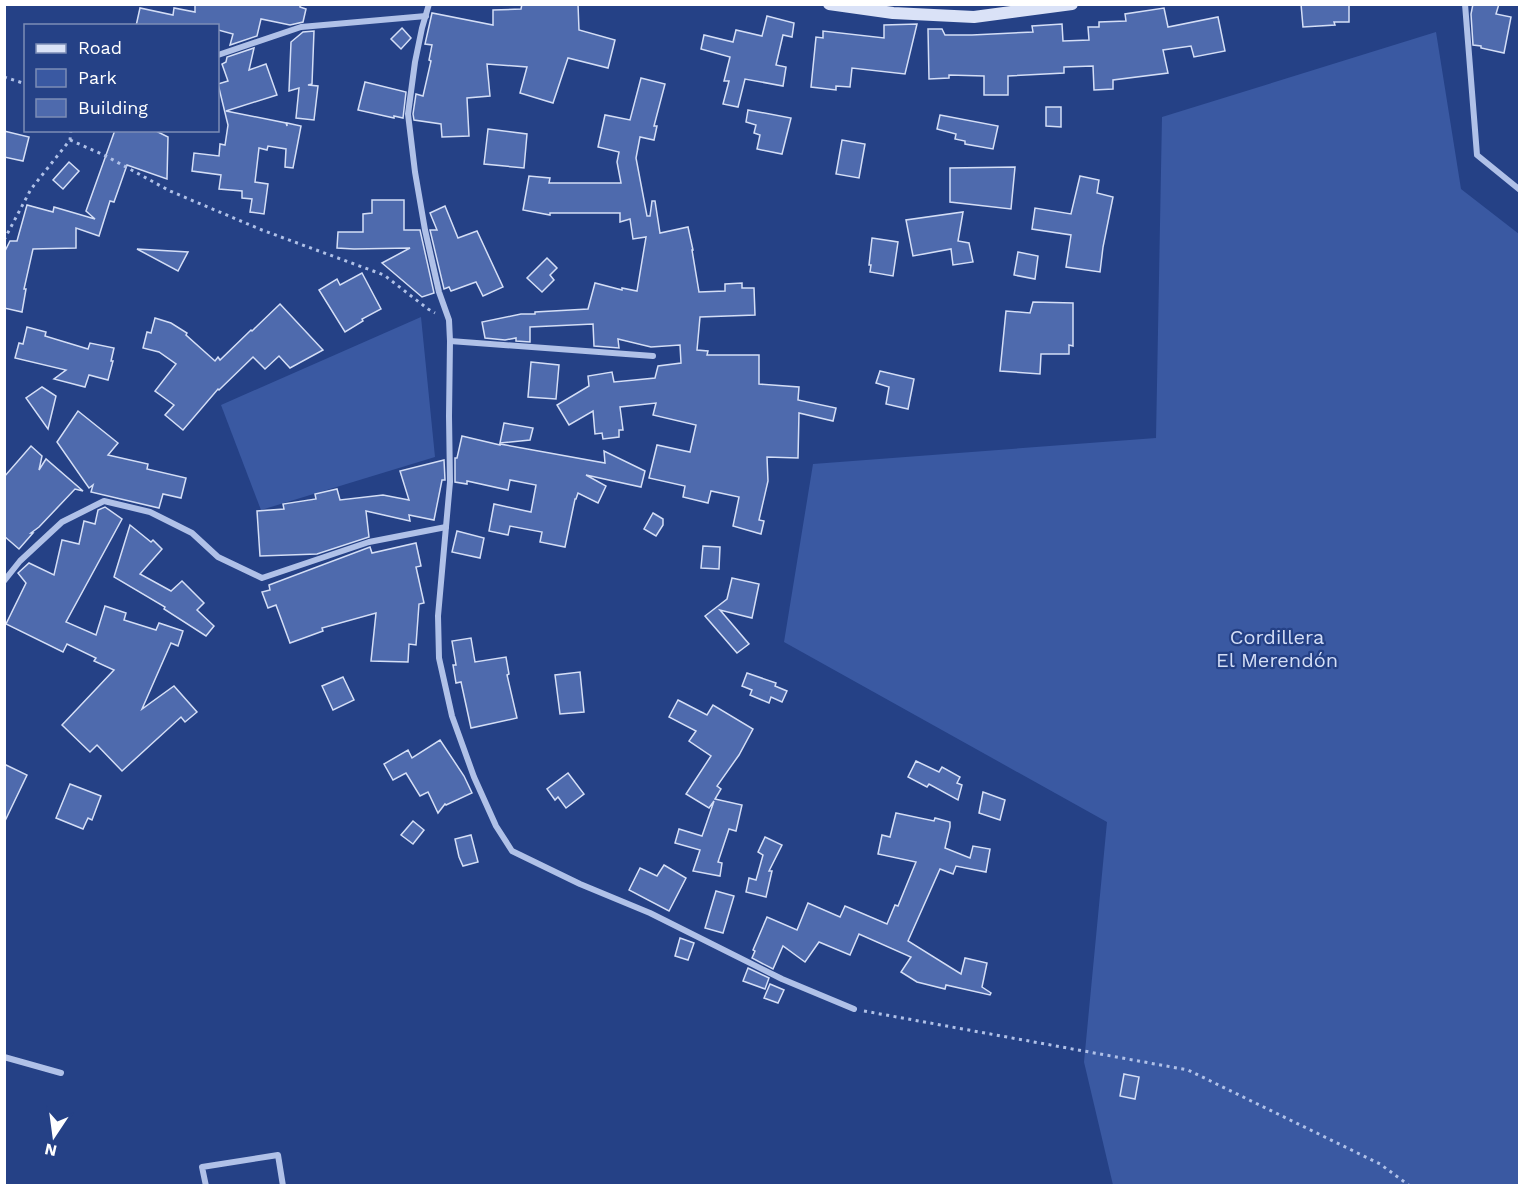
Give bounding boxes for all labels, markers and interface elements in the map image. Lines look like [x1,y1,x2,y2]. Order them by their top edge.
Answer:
legend [24,24,219,132]
text: Road [78,37,122,58]
text: Park [78,67,117,88]
text: Building [78,97,148,118]
park label: Cordillera El Merendón [1216,625,1338,672]
north arrow [24,1106,84,1166]
text: N [43,1140,59,1161]

